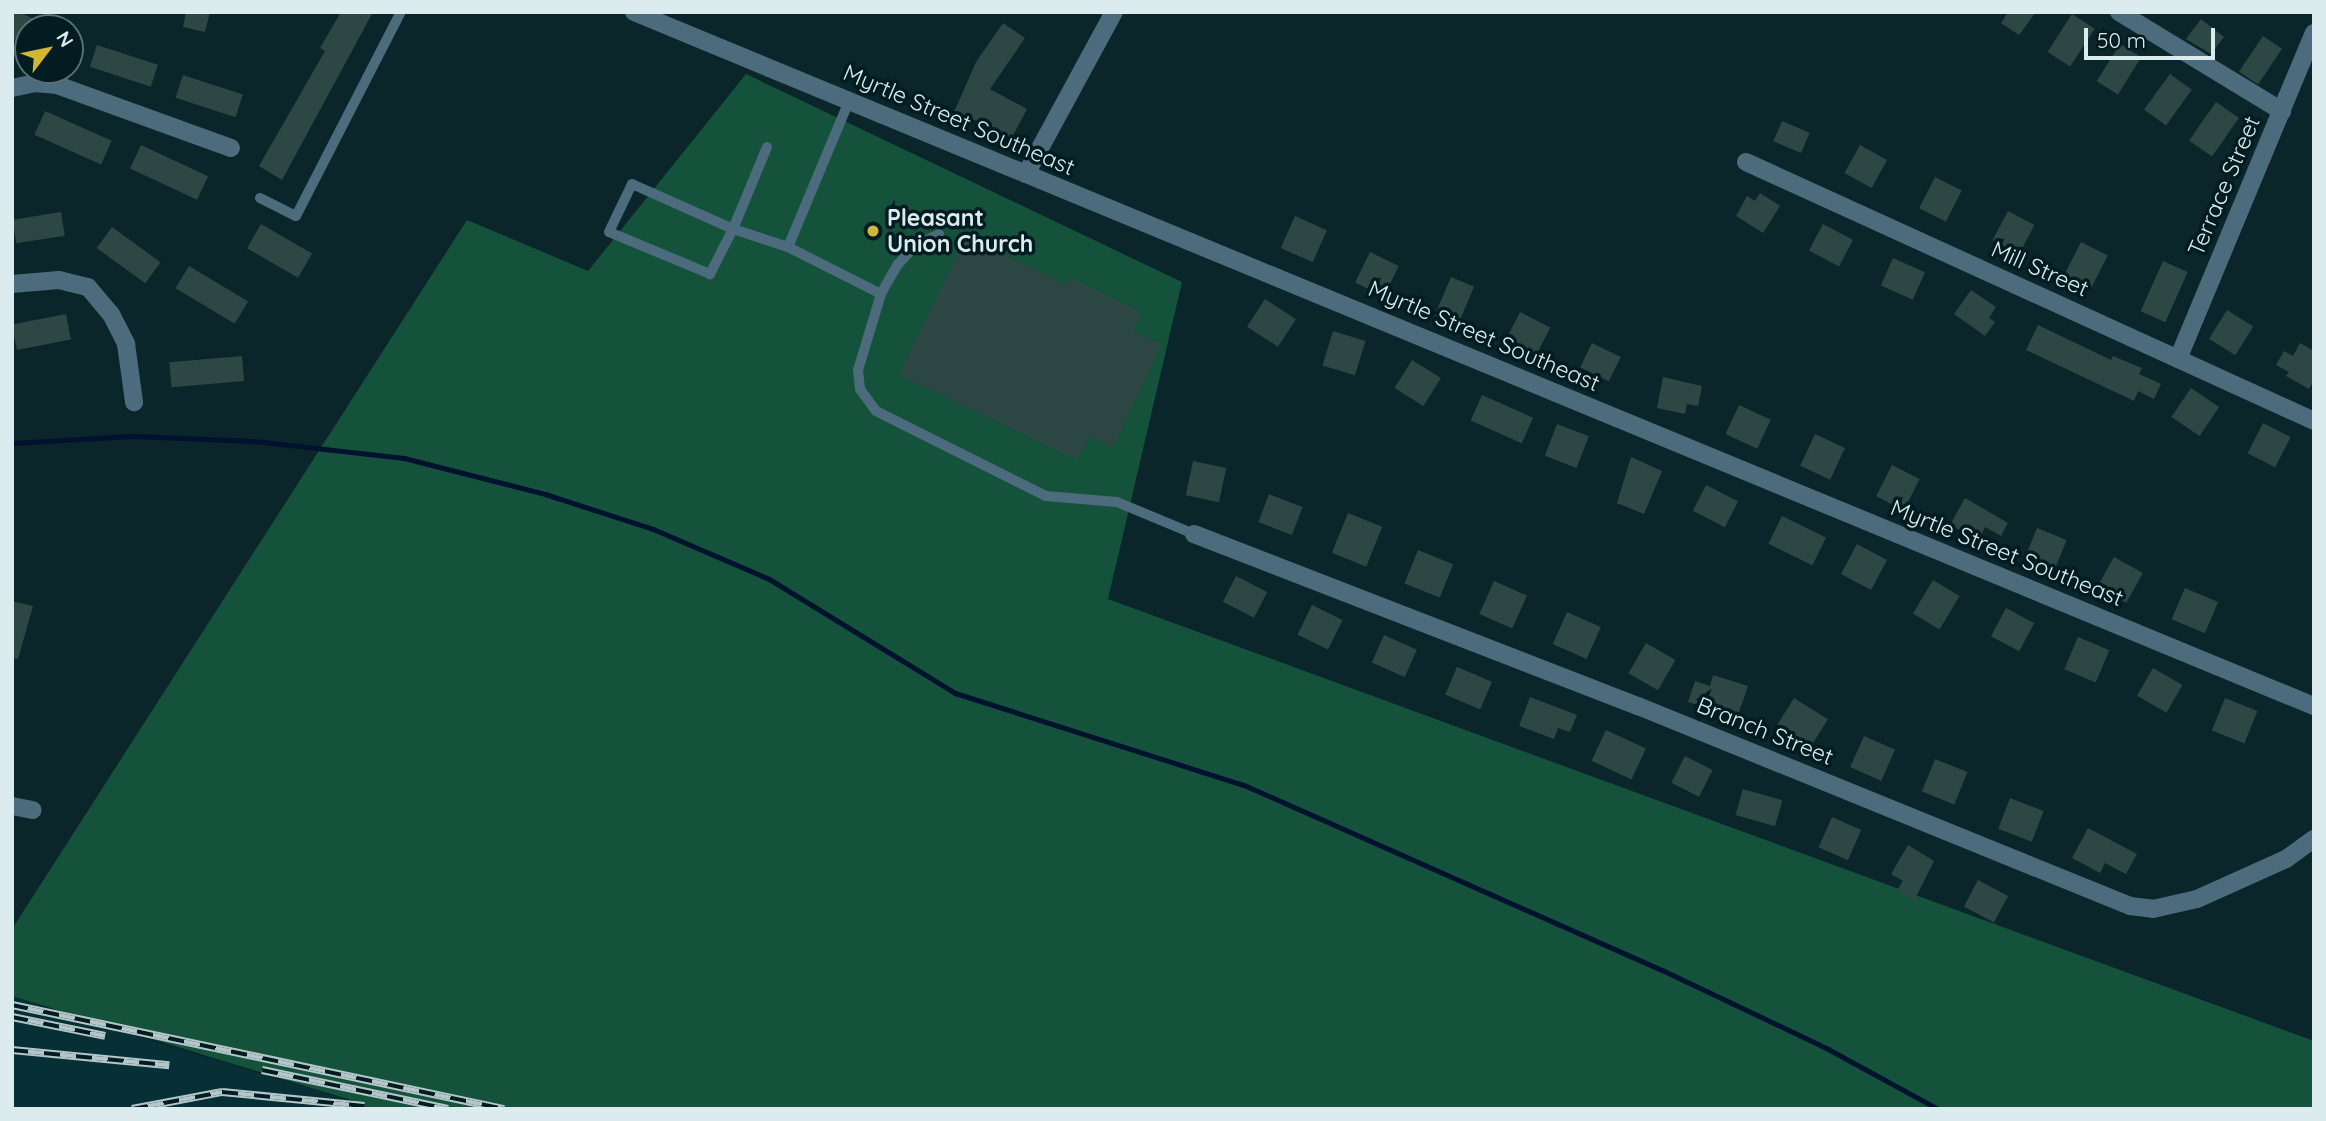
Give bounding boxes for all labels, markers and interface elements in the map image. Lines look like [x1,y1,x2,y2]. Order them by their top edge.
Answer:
north arrow [14,14,84,84]
scale bar [2088,14,2219,58]
text: N [51,27,79,51]
text: 50 m [2097,27,2146,53]
street label: Myrtle Street Southeast [839,59,1079,181]
street label: Terrace Street [2182,112,2266,260]
place label: Pleasant Union Church [887,204,1033,258]
marker: Pleasant Union Church [865,223,881,239]
street label: Mill Street [1987,235,2093,303]
street label: Myrtle Street Southeast [1364,275,1604,397]
street label: Myrtle Street Southeast [1887,494,2127,612]
street label: Branch Street [1693,691,1837,771]

